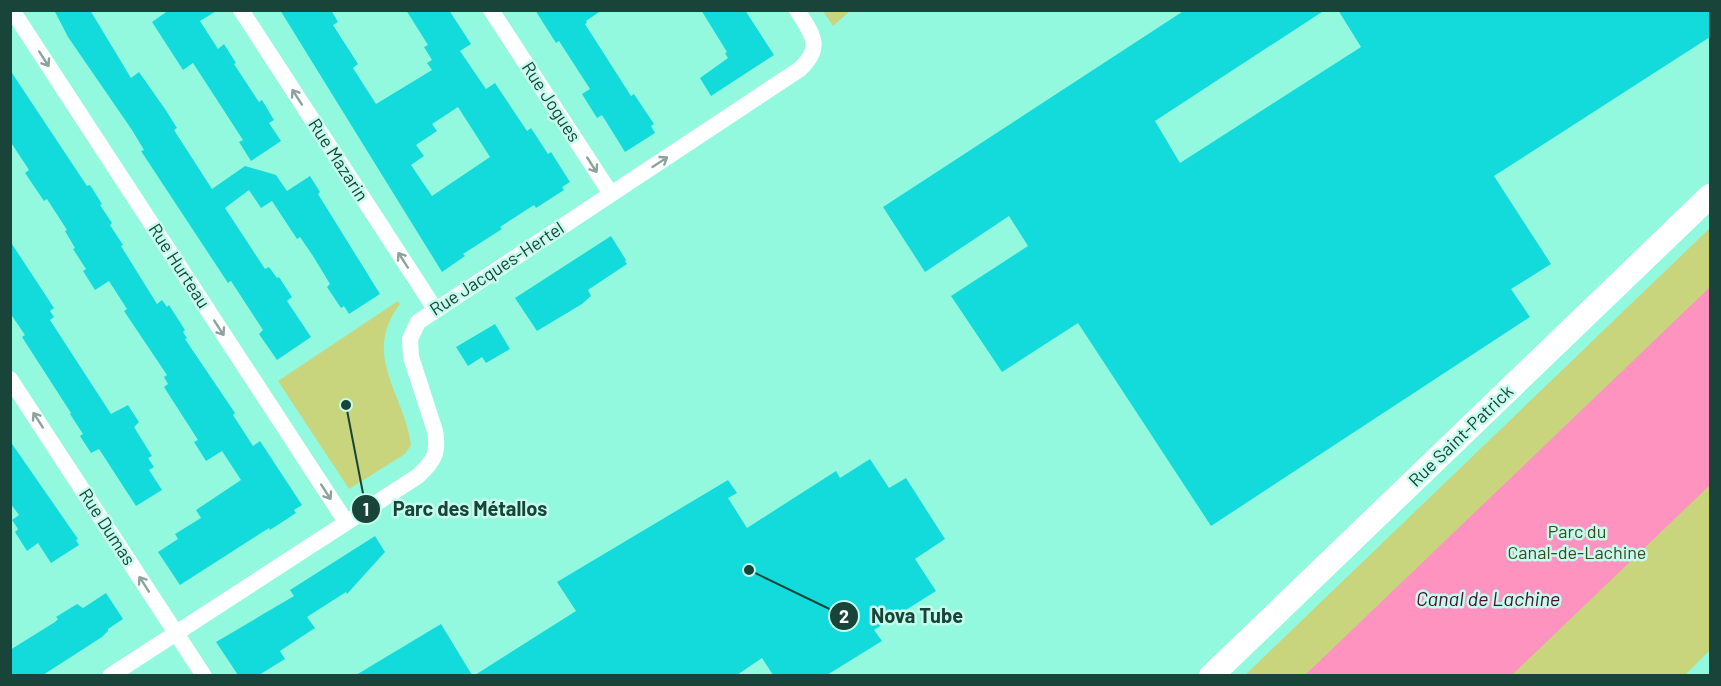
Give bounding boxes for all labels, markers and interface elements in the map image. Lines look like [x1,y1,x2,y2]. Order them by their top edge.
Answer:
one-way arrow [37,51,50,68]
street label: Rue Jogues [518,57,586,146]
one-way arrow [291,89,303,106]
street label: Rue Mazarin [304,114,374,205]
one-way arrow [586,156,598,173]
one-way arrow [651,156,668,168]
street label: Rue Jacques-Hertel [425,217,568,320]
street label: Rue Hurteau [144,219,215,312]
one-way arrow [397,252,409,269]
one-way arrow [213,320,225,336]
street label: Rue Saint-Patrick [1403,380,1517,491]
one-way arrow [31,412,44,429]
one-way arrow [320,483,332,499]
street label: Rue Dumas [75,484,141,569]
callout: Parc des Métallos [351,490,560,528]
text: Parc des Métallos [393,496,547,520]
text: 1 [363,498,369,520]
park label: Parc du Canal-de-Lachine [1508,520,1646,563]
one-way arrow [138,576,150,592]
water label: Canal de Lachine [1416,586,1560,610]
callout: Nova Tube [829,597,975,635]
text: Nova Tube [871,603,963,627]
text: 2 [839,605,849,627]

